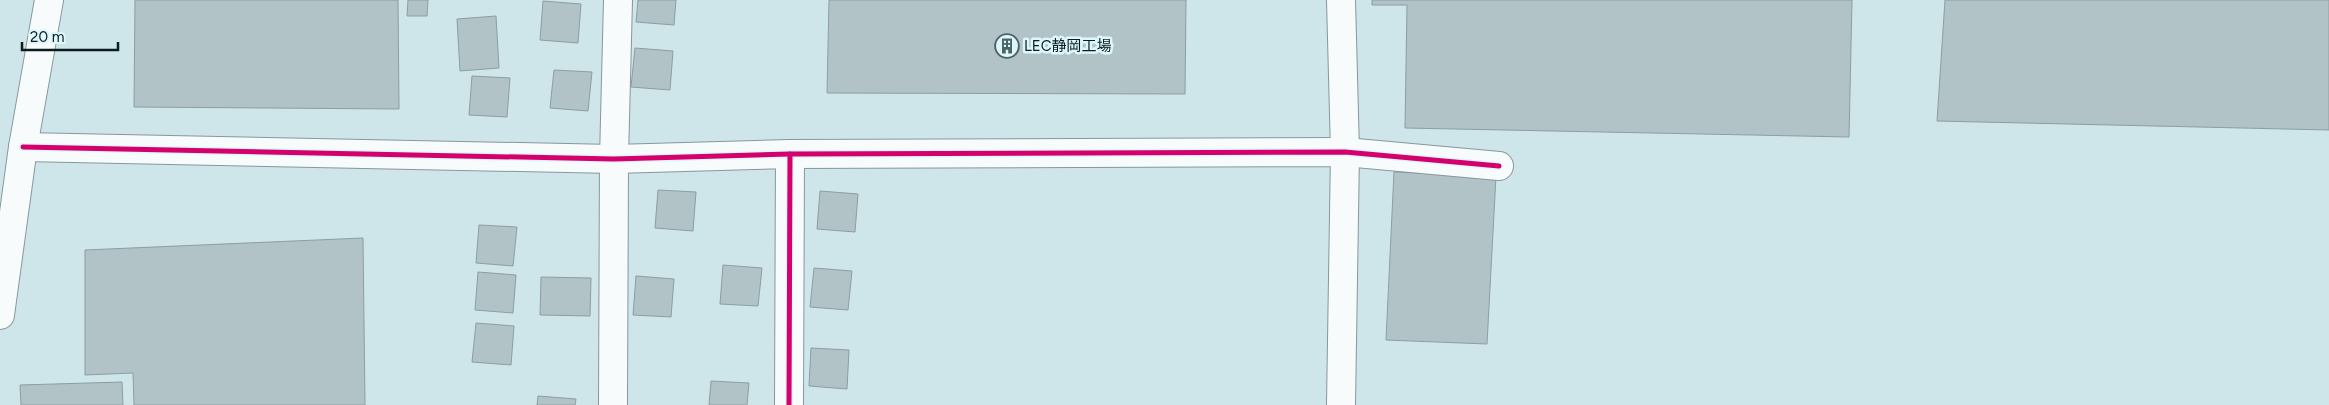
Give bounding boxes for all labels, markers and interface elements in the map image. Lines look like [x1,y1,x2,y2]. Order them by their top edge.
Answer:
scale bar [22,20,119,52]
text: 20 m [30,28,64,46]
building icon: LEC静岡工場 [994,33,1020,59]
place label: LEC静岡工場 [1024,37,1112,55]

